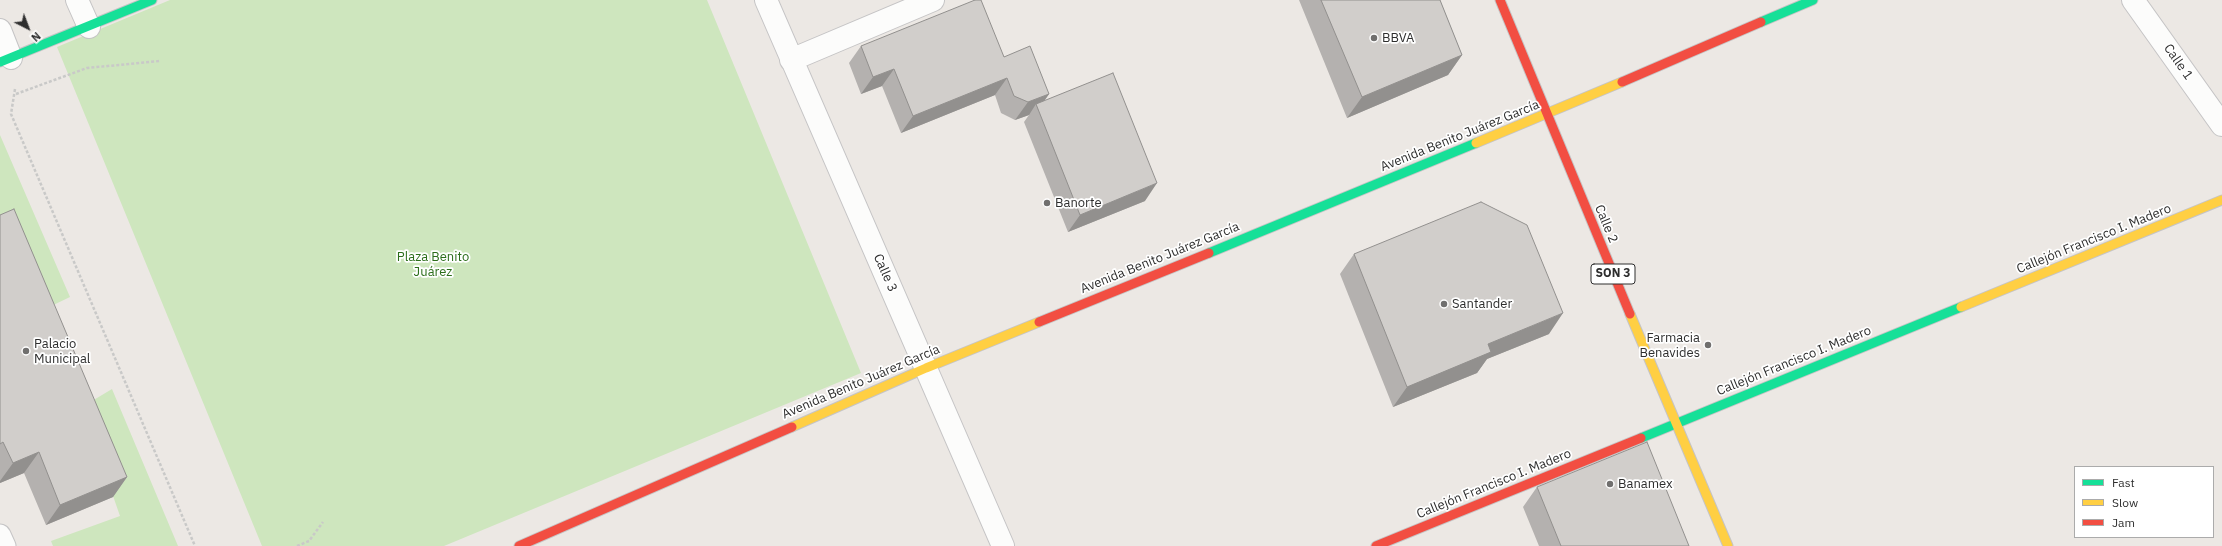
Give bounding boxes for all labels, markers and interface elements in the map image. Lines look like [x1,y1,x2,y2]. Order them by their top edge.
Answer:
north arrow [8,8,48,48]
text: N [28,29,44,45]
place label: BBVA [1382,30,1414,46]
marker: BBVA [1369,33,1379,43]
street label: Calle 1 [2160,41,2196,83]
street label: Avenida Benito Juárez García [1378,97,1542,175]
place label: Banorte [1055,195,1102,211]
marker: Banorte [1042,198,1052,208]
street label: Callejón Francisco I. Madero [2015,201,2173,277]
street label: Calle 2 [1591,203,1621,245]
street label: Avenida Benito Juárez García [1078,219,1242,297]
park label: Plaza Benito Juárez [397,249,469,280]
street label: Calle 3 [870,252,900,294]
road number: SON 3 [1591,264,1635,284]
place label: Santander [1452,296,1512,312]
marker: Santander [1439,299,1449,309]
street label: Callejón Francisco I. Madero [1715,323,1873,399]
place label: Farmacia Benavides [1639,330,1700,361]
place label: Palacio Municipal [34,336,90,367]
marker: Farmacia Benavides [1703,340,1713,350]
street label: Avenida Benito Juárez García [780,342,942,422]
marker: Palacio Municipal [21,346,31,356]
street label: Callejón Francisco I. Madero [1415,446,1573,522]
legend [2074,466,2214,538]
text: Fast [2112,475,2135,490]
place label: Banamex [1618,476,1673,492]
marker: Banamex [1605,479,1615,489]
text: Slow [2112,495,2138,510]
text: Jam [2112,515,2135,530]

